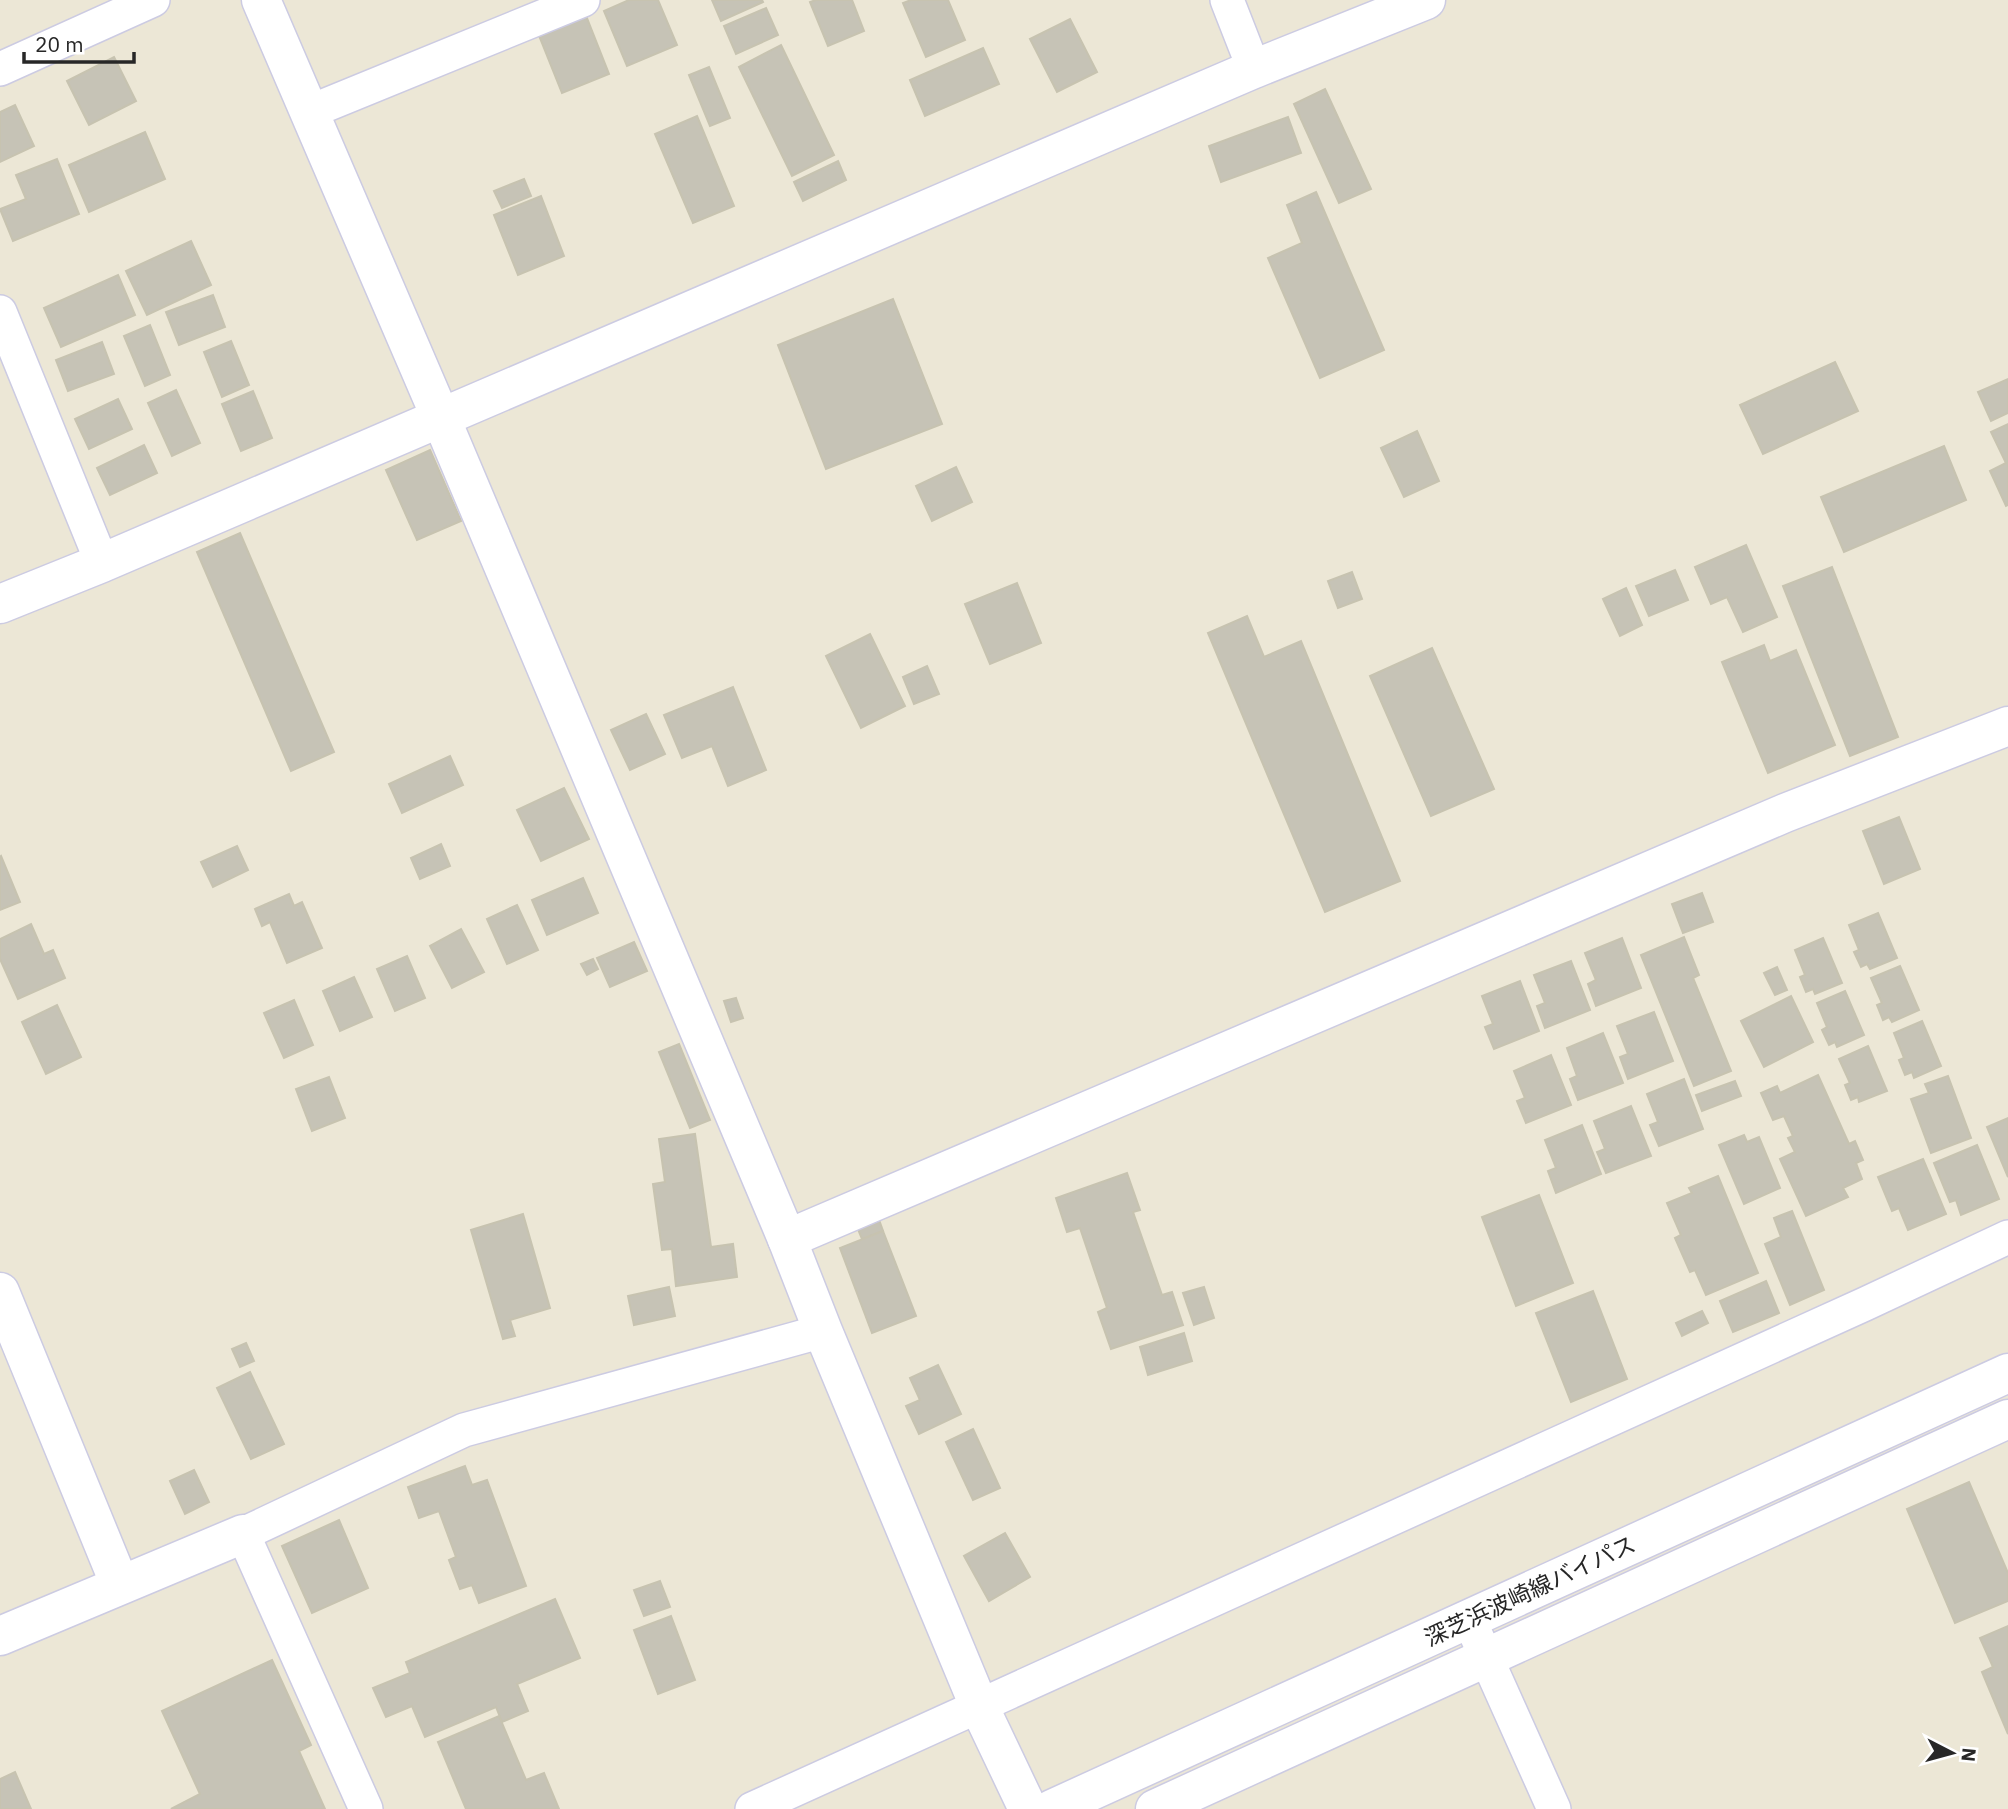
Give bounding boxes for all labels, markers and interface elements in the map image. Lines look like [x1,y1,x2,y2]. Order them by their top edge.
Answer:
scale bar [24,21,135,65]
text: 20 m [35,30,84,58]
street label: 深芝浜波崎線バイパス [1419,1528,1640,1652]
north arrow [1917,1718,1987,1788]
text: N [1956,1747,1982,1763]

